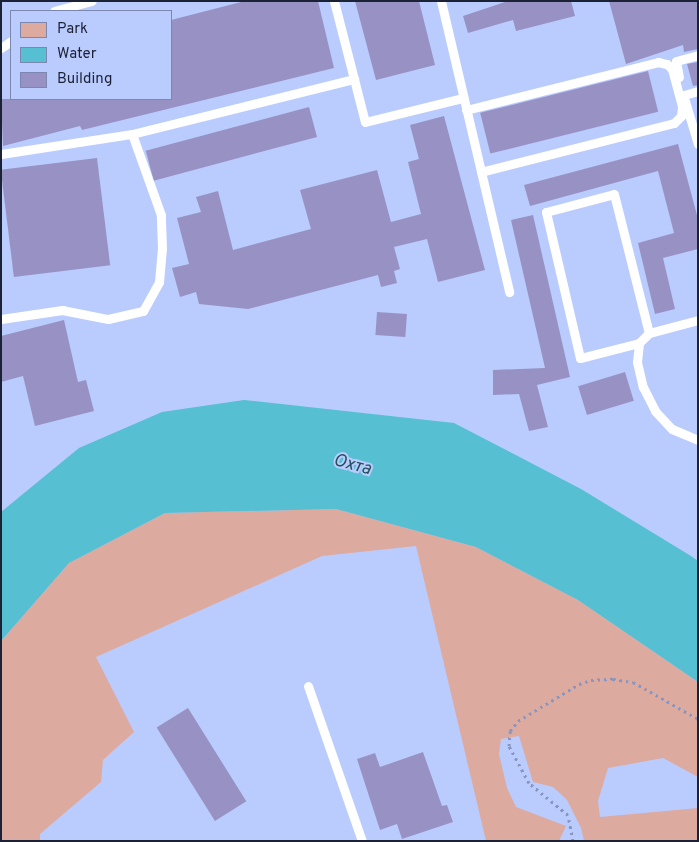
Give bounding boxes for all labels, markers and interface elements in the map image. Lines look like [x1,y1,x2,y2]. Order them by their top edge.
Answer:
legend [10,10,172,100]
text: Park [57,20,88,39]
text: Water [57,45,96,64]
text: Building [57,70,112,89]
water label: Охта [331,451,373,481]

